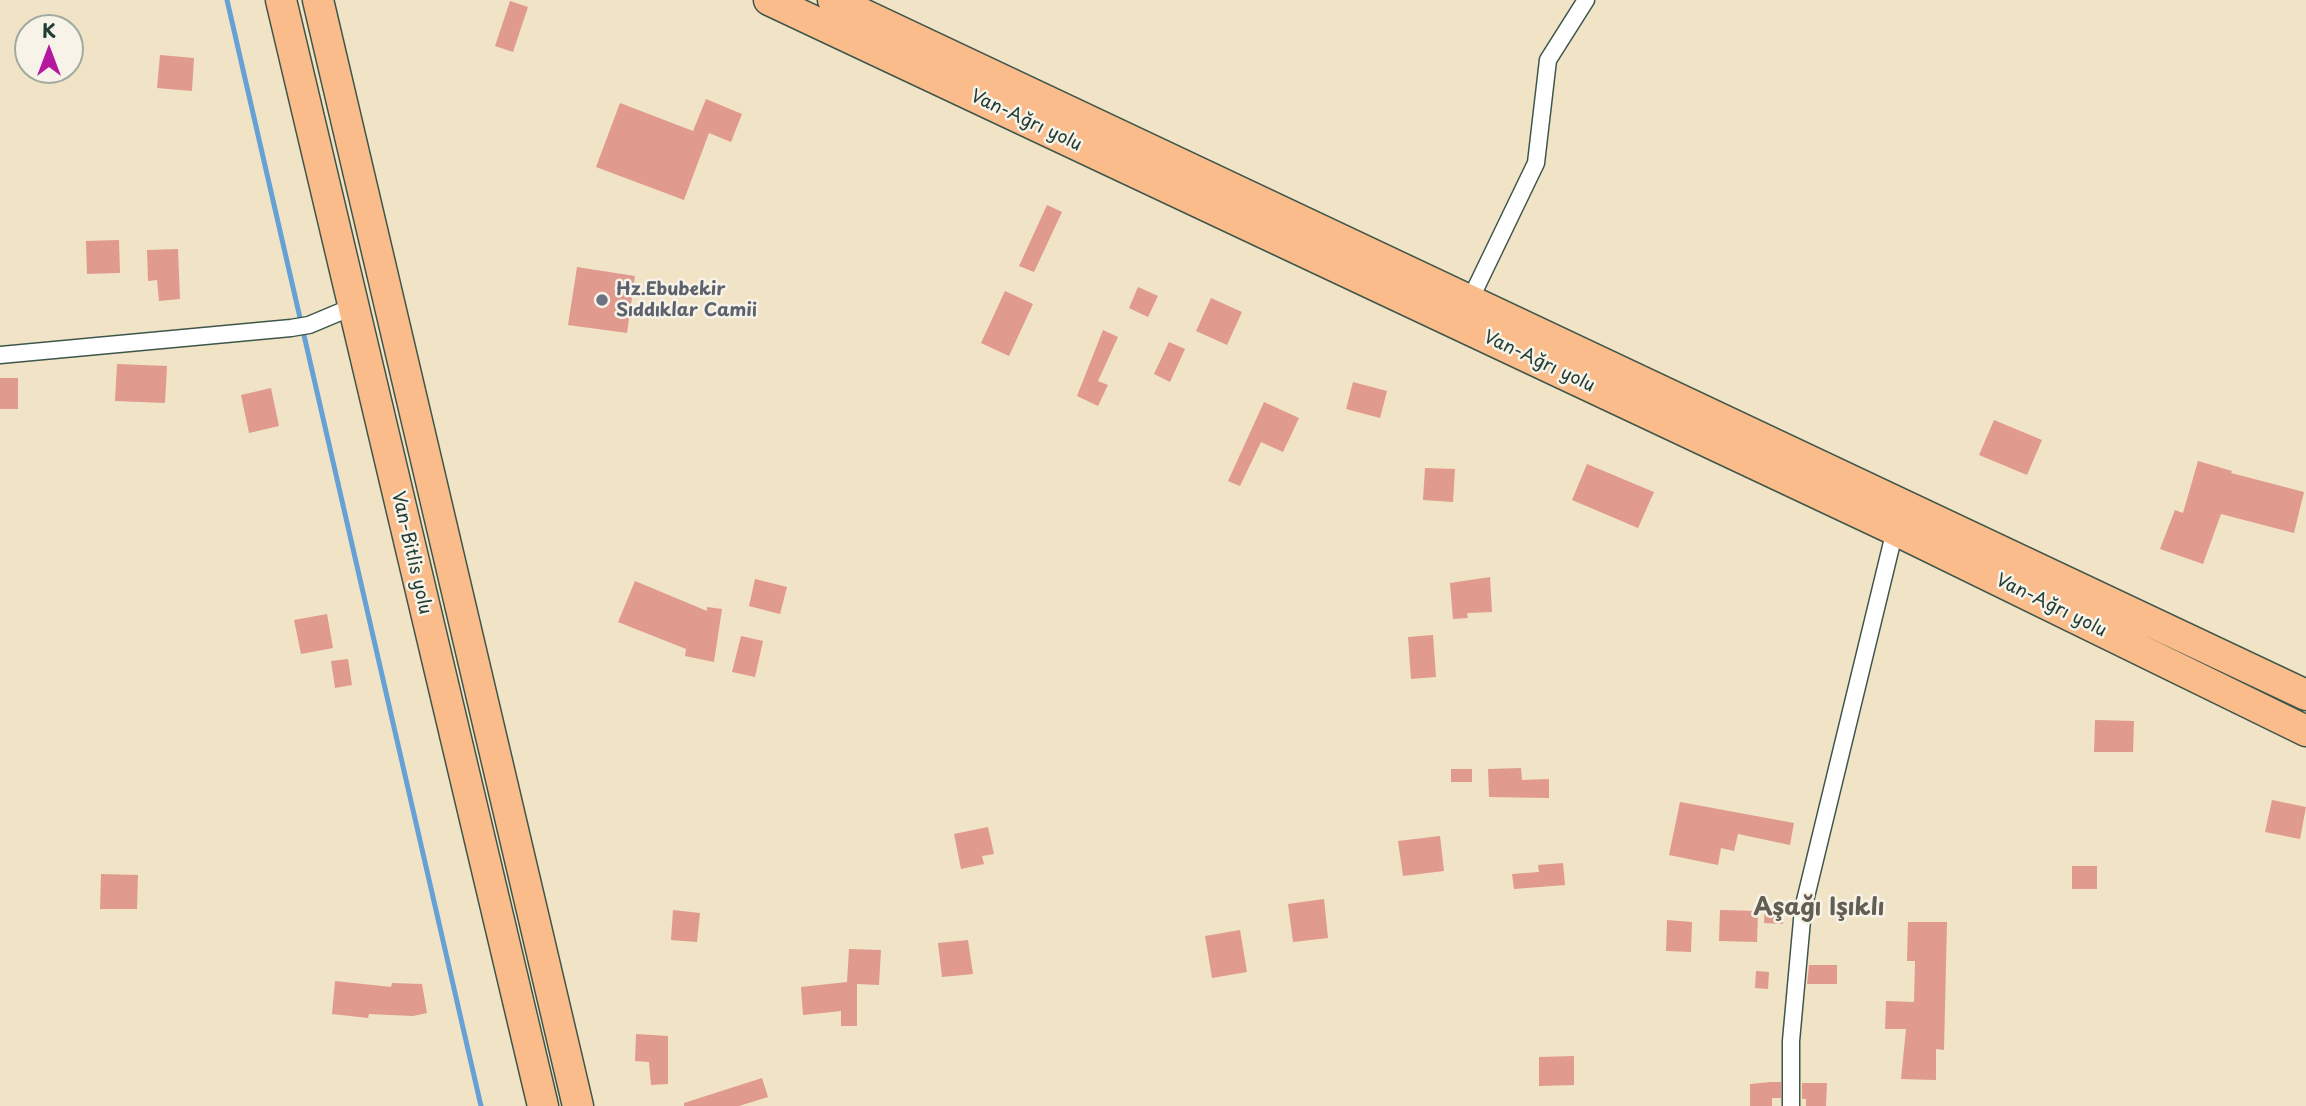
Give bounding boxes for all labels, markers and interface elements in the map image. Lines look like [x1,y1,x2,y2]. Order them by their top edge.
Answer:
north arrow [14,14,84,84]
text: K [42,16,56,44]
street label: Van-Ağrı yolu [967,86,1085,156]
place label: Hz.Ebubekir Sıddıklar Camii [616,279,757,322]
marker: Hz.Ebubekir Sıddıklar Camii [594,292,610,308]
street label: Van-Ağrı yolu [1480,327,1598,397]
street label: Van-Bitlis yolu [386,489,436,617]
street label: Van-Ağrı yolu [1992,570,2110,642]
district label: Aşağı Işıklı [1753,894,1885,922]

